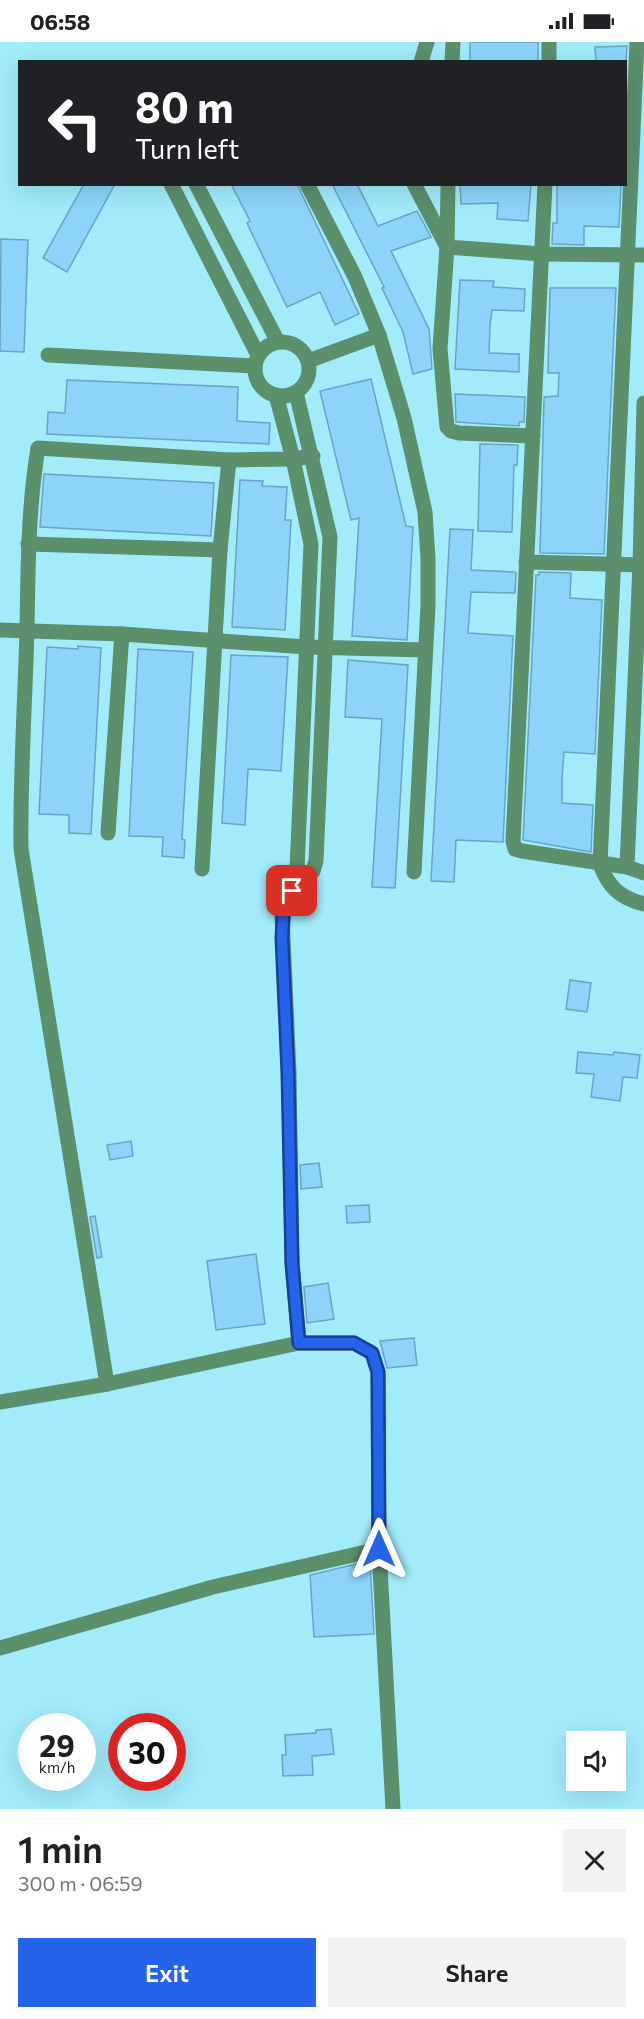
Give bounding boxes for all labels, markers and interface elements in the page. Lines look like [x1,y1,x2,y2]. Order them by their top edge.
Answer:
text: 06:58 [30,8,90,35]
text: 80 m [135,80,234,132]
icon: left [36,84,114,162]
text: Turn left [135,132,239,165]
pin [266,865,317,916]
icon: arrive [275,874,308,907]
position arrow [347,1517,411,1581]
speed limit sign: 30 [108,1713,186,1791]
text: 29 [39,1726,75,1763]
map controls [566,1731,626,1791]
button: sound [566,1731,626,1791]
text: km/h [39,1758,75,1776]
text: 1 min [18,1826,103,1870]
button: close [563,1829,626,1892]
text: 300 m · 06:59 [18,1871,143,1895]
button: Exit [18,1938,316,2007]
button: Share [328,1938,626,2007]

